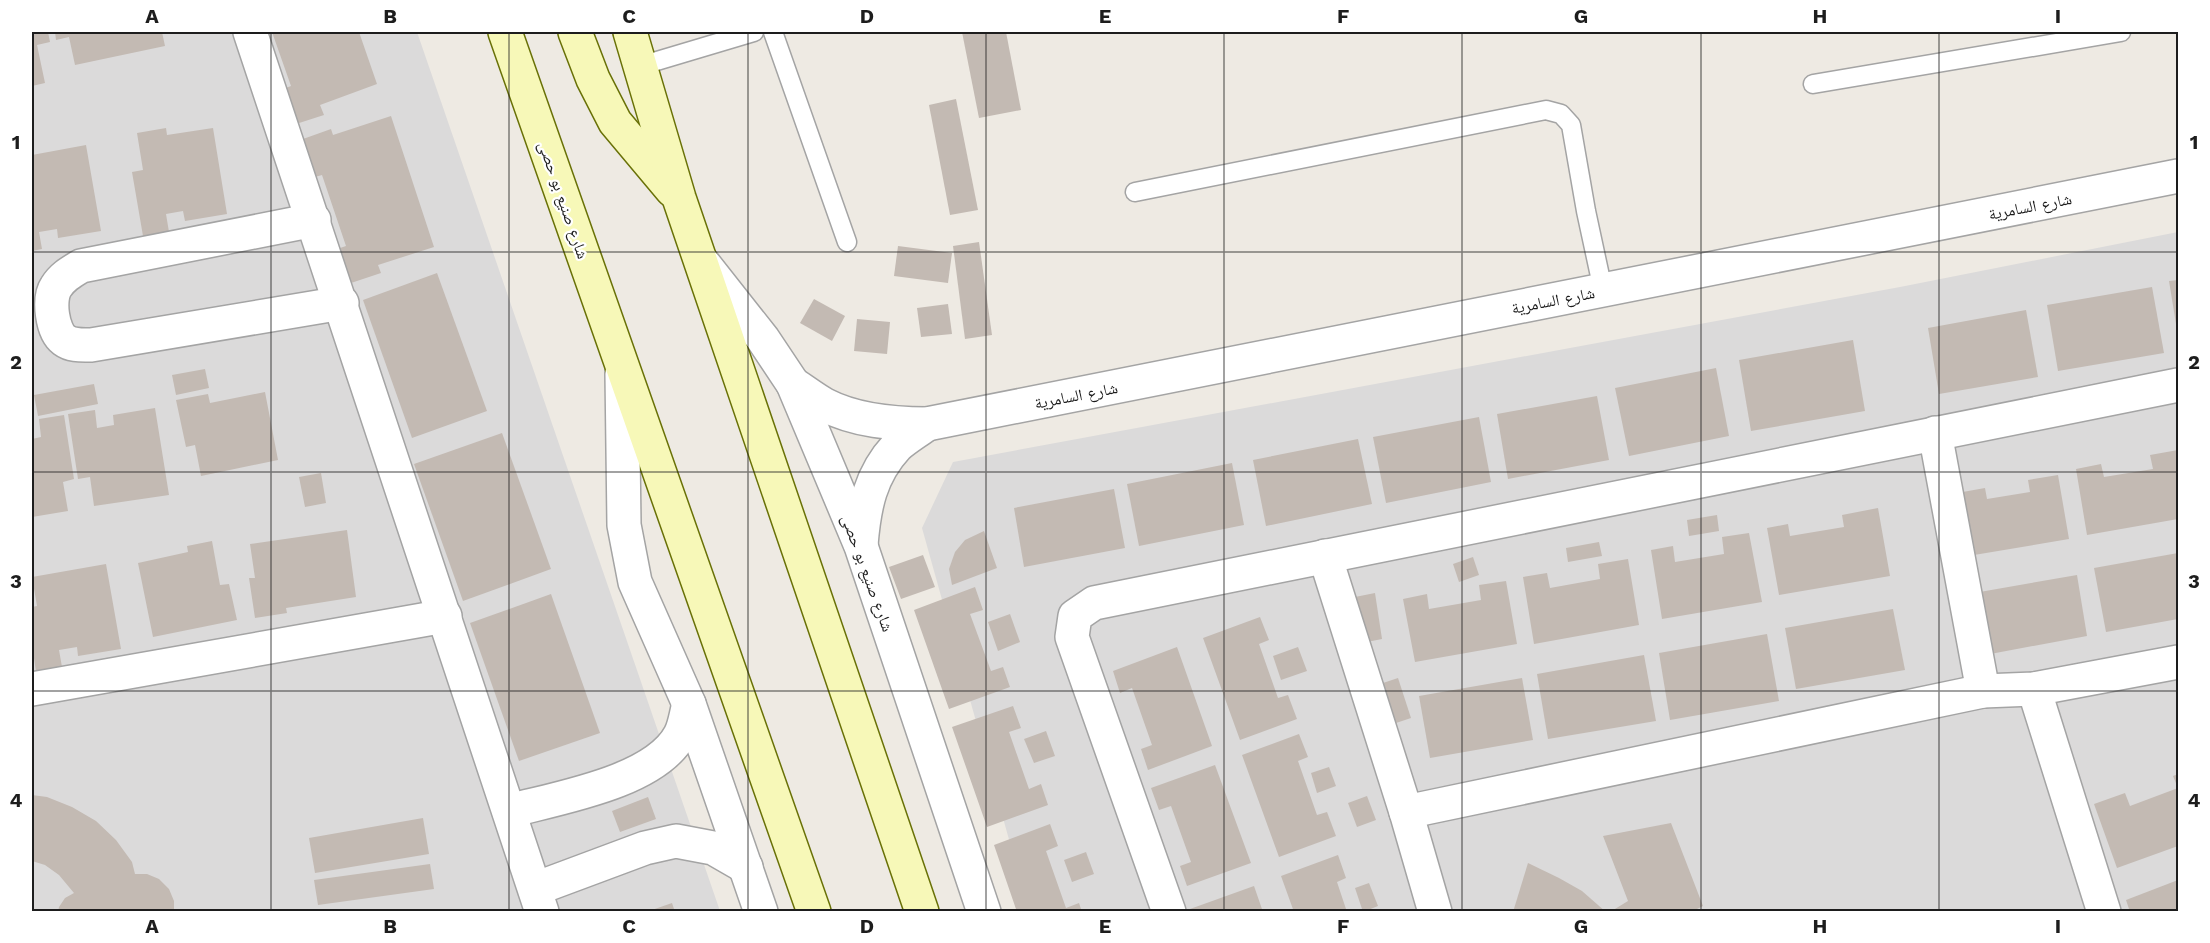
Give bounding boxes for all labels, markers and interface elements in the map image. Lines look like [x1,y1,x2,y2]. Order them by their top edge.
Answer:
text: A [145,4,159,28]
text: B [383,4,397,28]
text: C [622,4,636,28]
text: D [860,4,874,28]
text: E [1099,4,1111,28]
text: F [1337,4,1349,28]
text: G [1574,4,1588,28]
text: H [1813,4,1827,28]
text: I [2055,4,2061,28]
text: 1 [12,130,20,154]
text: 1 [2190,130,2198,154]
street label: شارع صنيع بو حصى [534,139,593,262]
street label: شارع السامرية [1987,189,2073,225]
street label: شارع السامرية [1510,283,1596,319]
text: 2 [10,350,22,374]
text: 2 [2188,350,2200,374]
street label: شارع السامرية [1033,378,1119,414]
street label: شارع صنيع بو حصى [837,512,897,635]
text: 3 [10,569,22,593]
text: 3 [2188,569,2200,593]
text: 4 [10,788,23,812]
text: 4 [2188,788,2201,812]
text: A [145,914,159,938]
text: B [383,914,397,938]
text: C [622,914,636,938]
text: D [860,914,874,938]
text: E [1099,914,1111,938]
text: F [1337,914,1349,938]
text: G [1574,914,1588,938]
text: H [1813,914,1827,938]
text: I [2055,914,2061,938]

